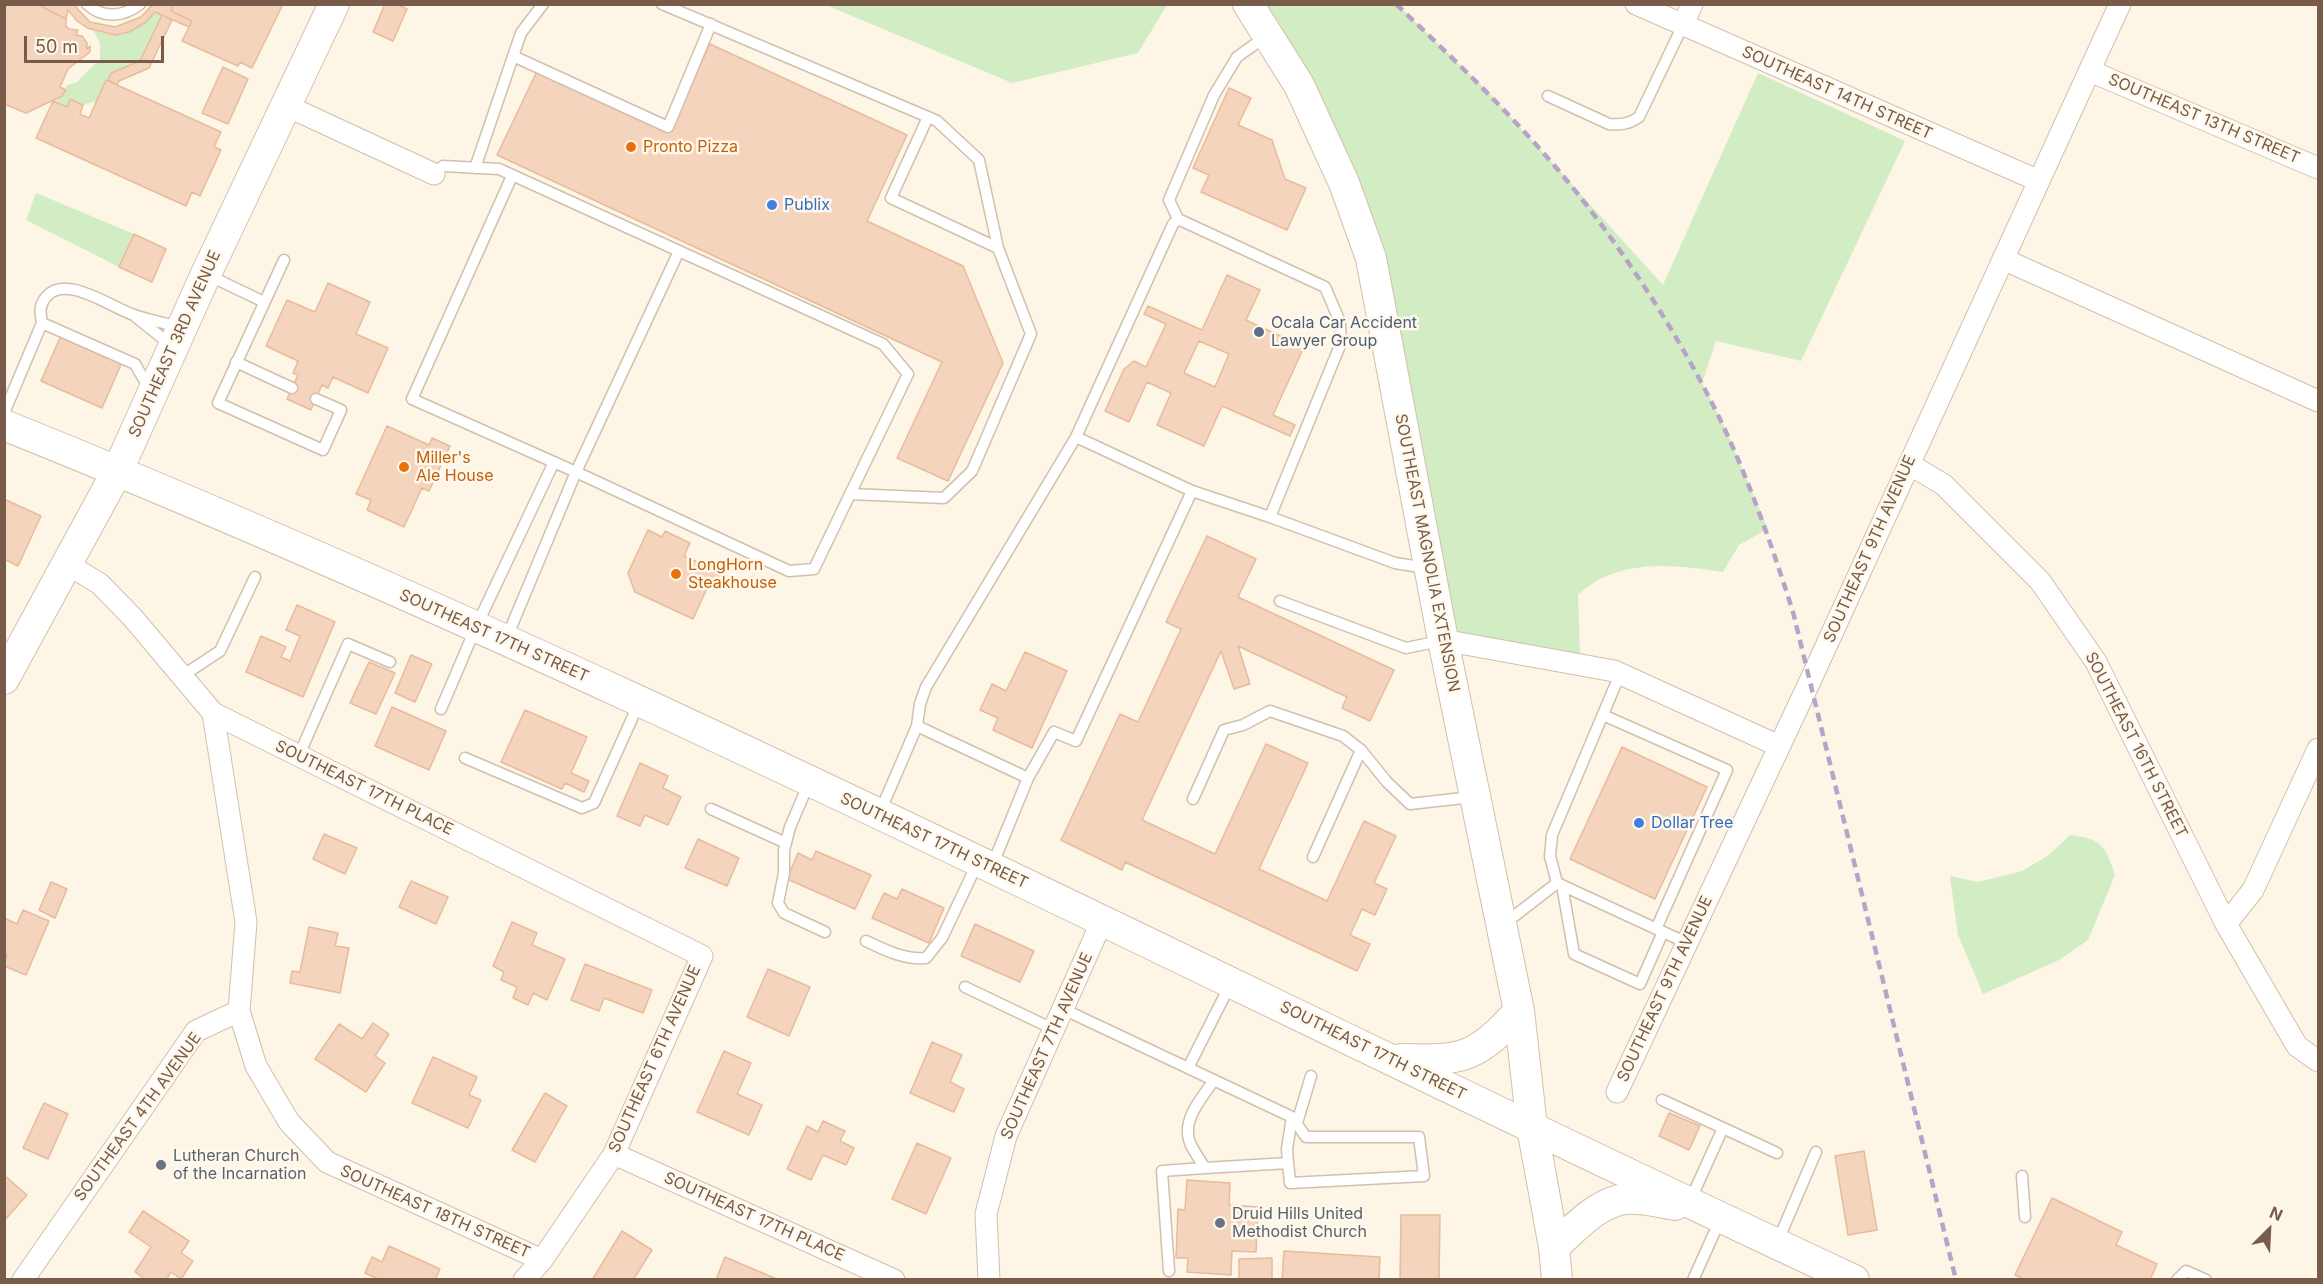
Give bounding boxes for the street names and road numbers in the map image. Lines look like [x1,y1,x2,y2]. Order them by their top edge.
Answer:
street label: SOUTHEAST 14TH STREET [1739,42,1935,144]
street label: SOUTHEAST 13TH STREET [2105,70,2303,168]
street label: SOUTHEAST 3RD AVENUE [125,247,225,441]
street label: SOUTHEAST MAGNOLIA EXTENSION [1391,412,1463,694]
street label: SOUTHEAST 9TH AVENUE [1820,452,1920,646]
street label: SOUTHEAST 17TH STREET [396,586,592,686]
street label: SOUTHEAST 16TH STREET [2081,649,2191,841]
street label: SOUTHEAST 17TH PLACE [272,736,456,840]
street label: SOUTHEAST 17TH STREET [837,789,1031,893]
street label: SOUTHEAST 9TH AVENUE [1613,893,1717,1085]
street label: SOUTHEAST 7TH AVENUE [997,950,1097,1142]
street label: SOUTHEAST 6TH AVENUE [605,962,705,1156]
street label: SOUTHEAST 17TH STREET [1277,997,1469,1105]
street label: SOUTHEAST 4TH AVENUE [70,1029,206,1205]
street label: SOUTHEAST 18TH STREET [337,1161,533,1263]
street label: SOUTHEAST 17TH PLACE [661,1168,847,1266]

